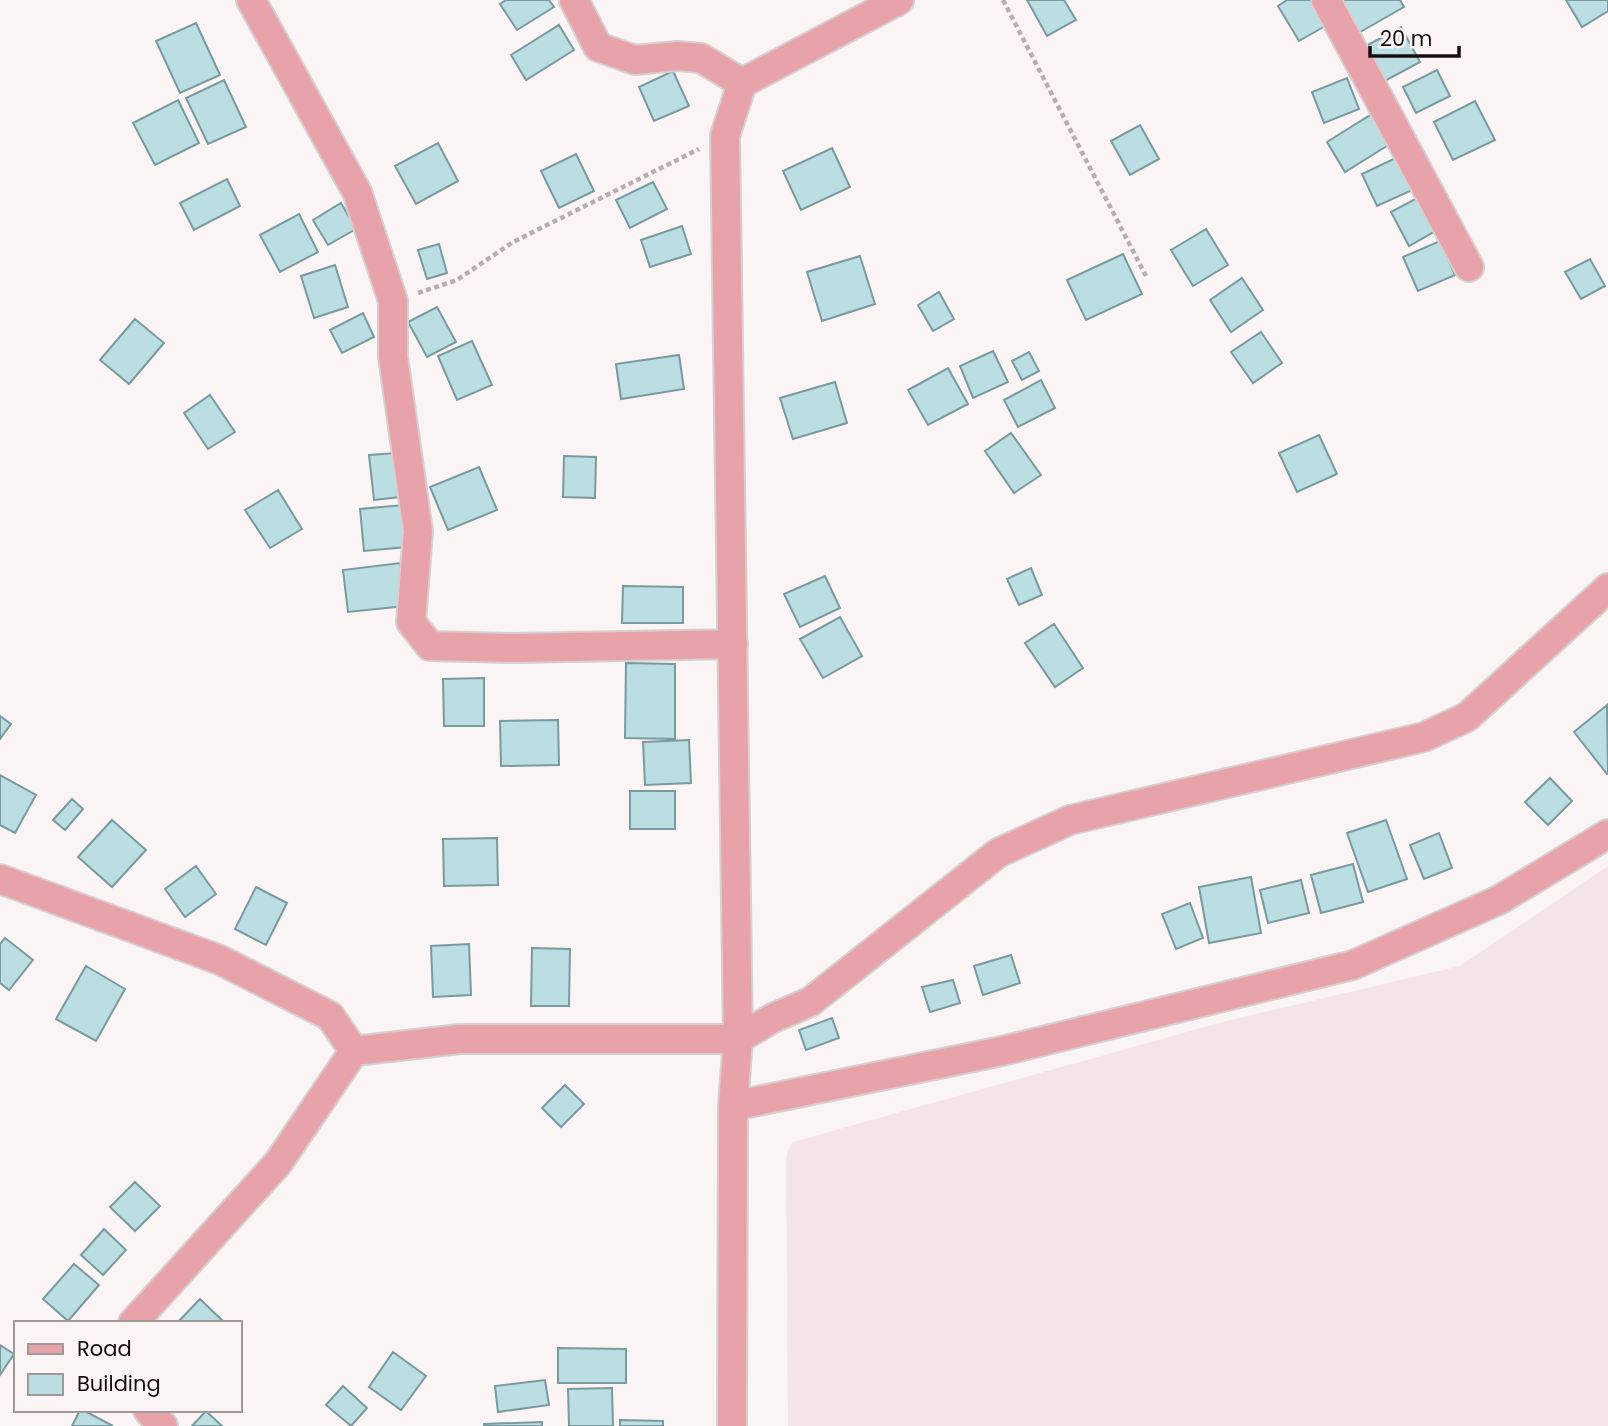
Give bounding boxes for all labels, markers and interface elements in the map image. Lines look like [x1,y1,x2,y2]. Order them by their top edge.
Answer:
scale bar [1370,14,1459,58]
text: 20 m [1380,24,1433,53]
legend [14,1321,242,1412]
text: Road [77,1334,132,1363]
text: Building [77,1369,161,1398]

